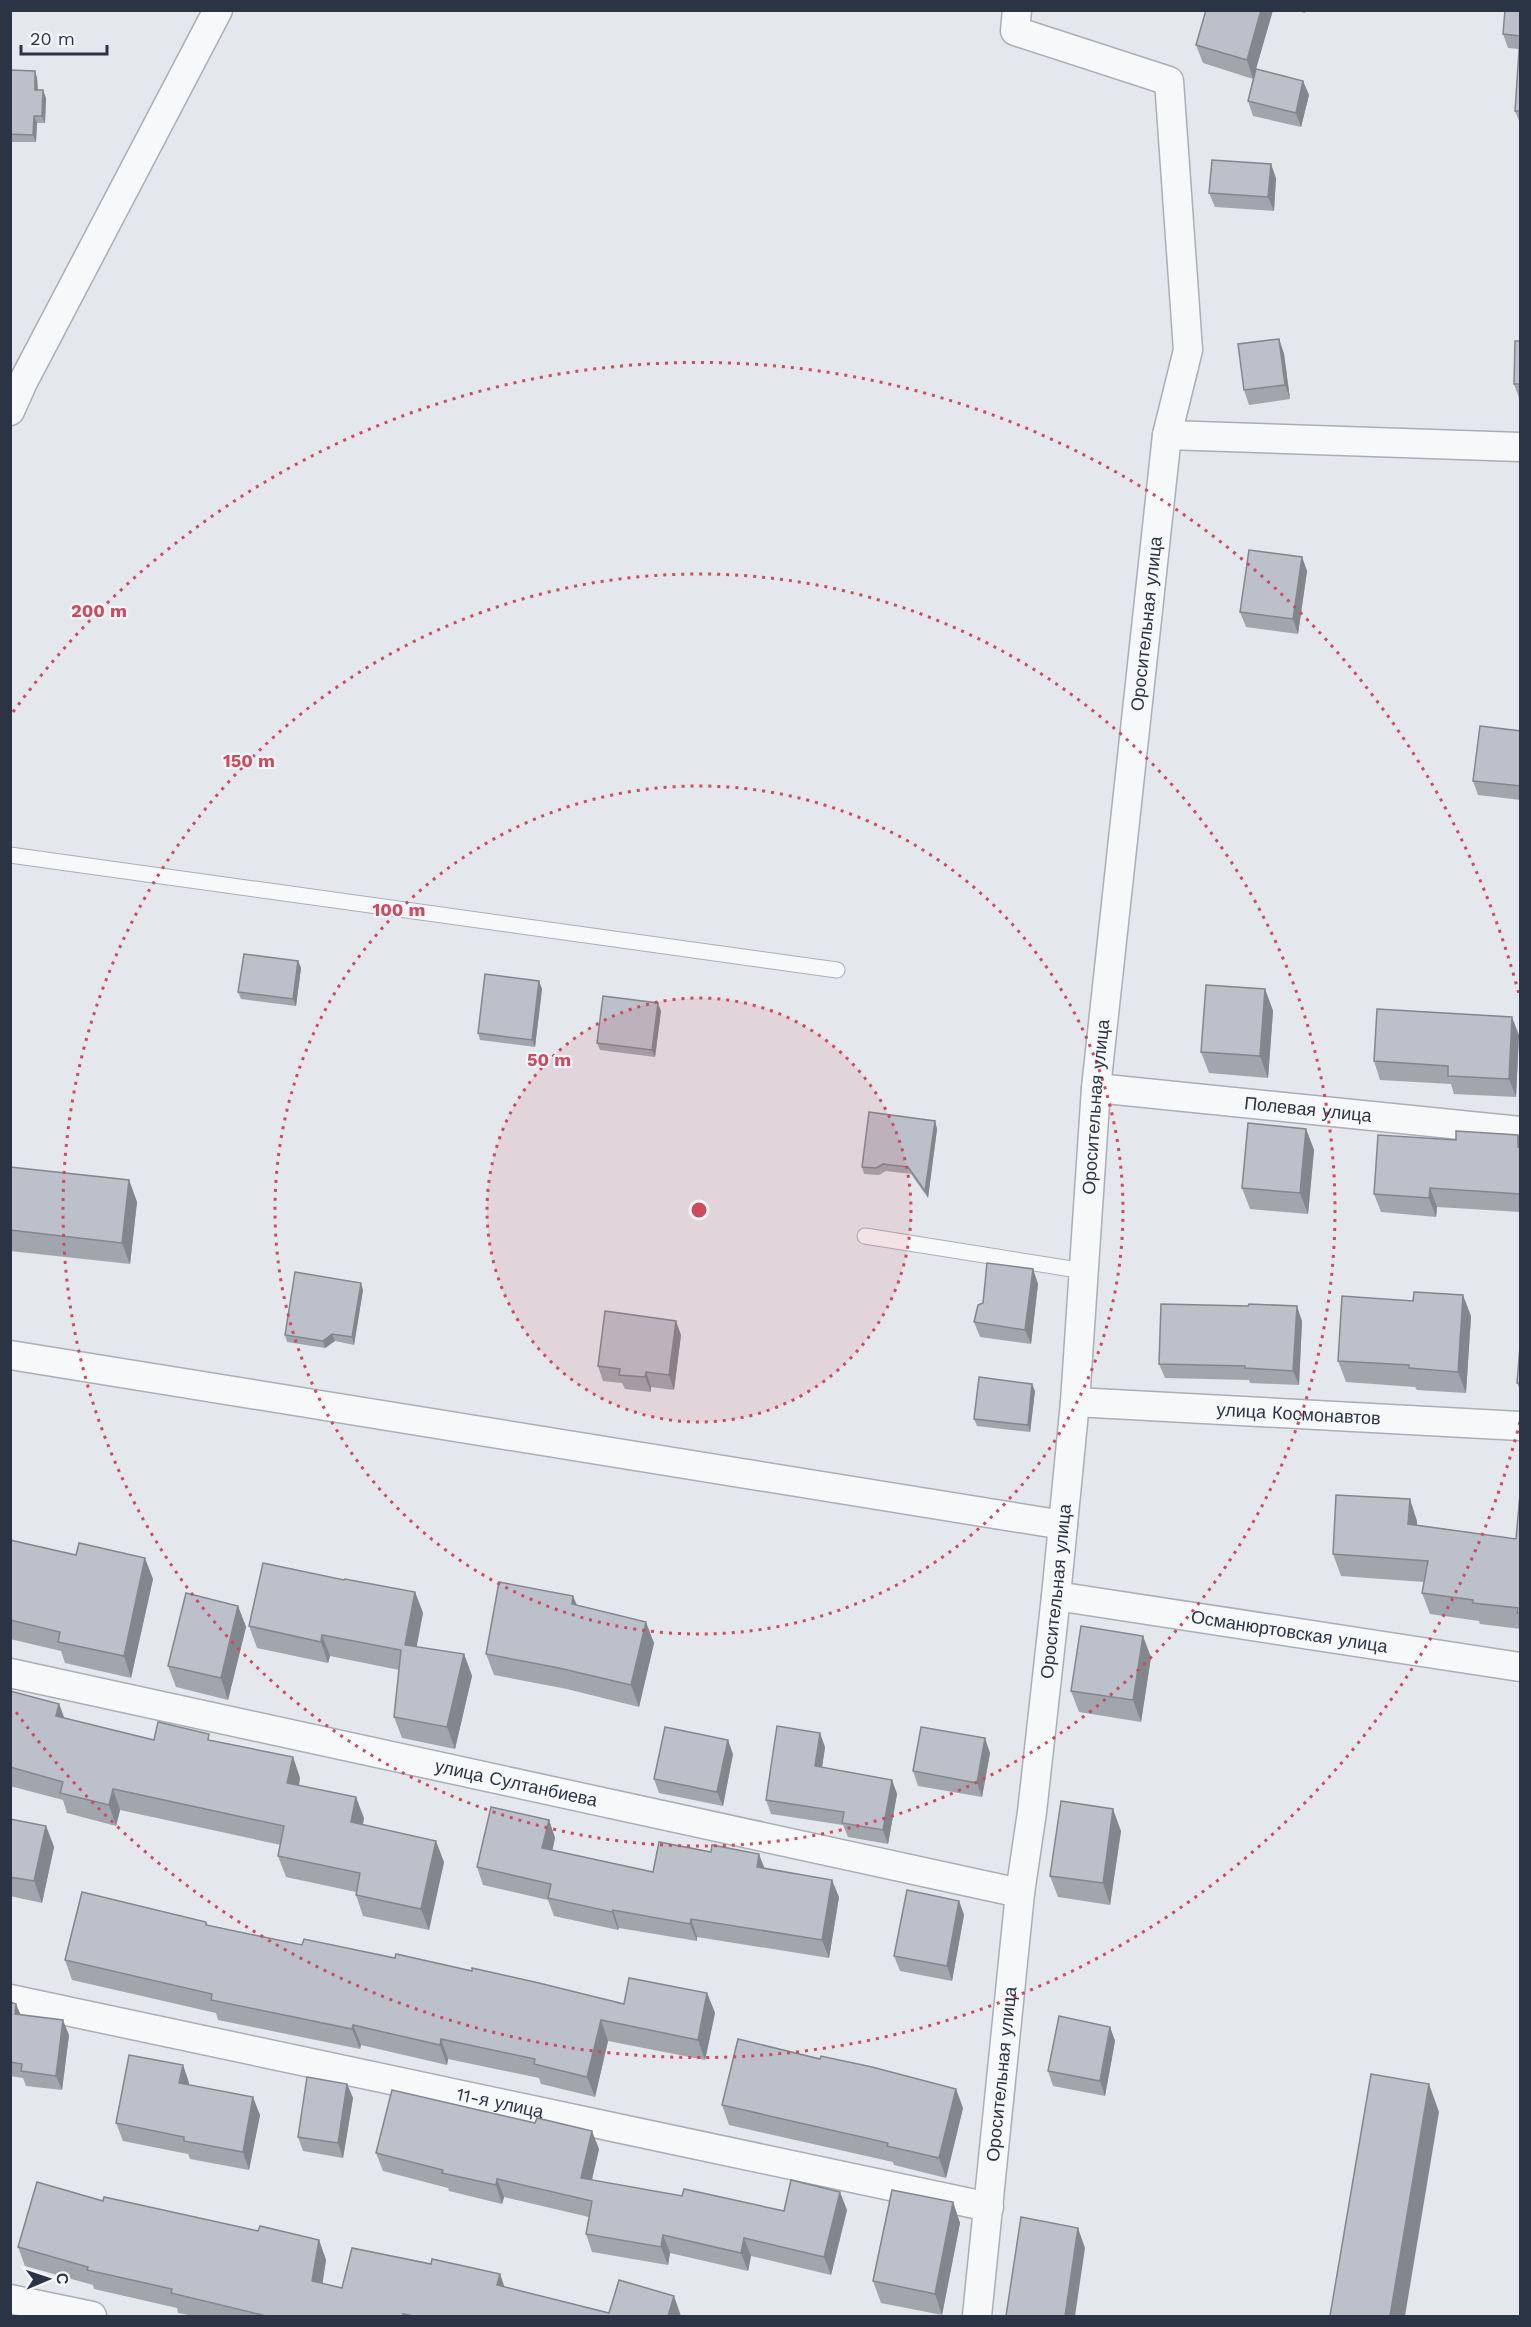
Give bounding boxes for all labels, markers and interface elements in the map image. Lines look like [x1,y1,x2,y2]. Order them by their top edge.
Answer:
scale bar [21,18,106,56]
text: 20 m [30,28,75,49]
street label: Оросительная улица [1126,534,1166,712]
text: 200 m [71,600,127,621]
text: 150 m [223,750,275,771]
text: 100 m [372,899,426,920]
street label: Оросительная улица [1078,1017,1113,1195]
text: 50 m [527,1049,571,1070]
street label: Полевая улица [1243,1092,1374,1126]
centre of rings [689,1200,709,1220]
street label: улица Космонавтов [1216,1399,1381,1428]
street label: Оросительная улица [1036,1502,1075,1680]
street label: Османюртовская улица [1190,1606,1390,1657]
street label: улица Султанбиева [433,1755,600,1811]
street label: Оросительная улица [982,1985,1021,2163]
street label: 11-я улица [455,2083,547,2122]
north arrow [18,2249,78,2309]
text: С [53,2272,72,2285]

